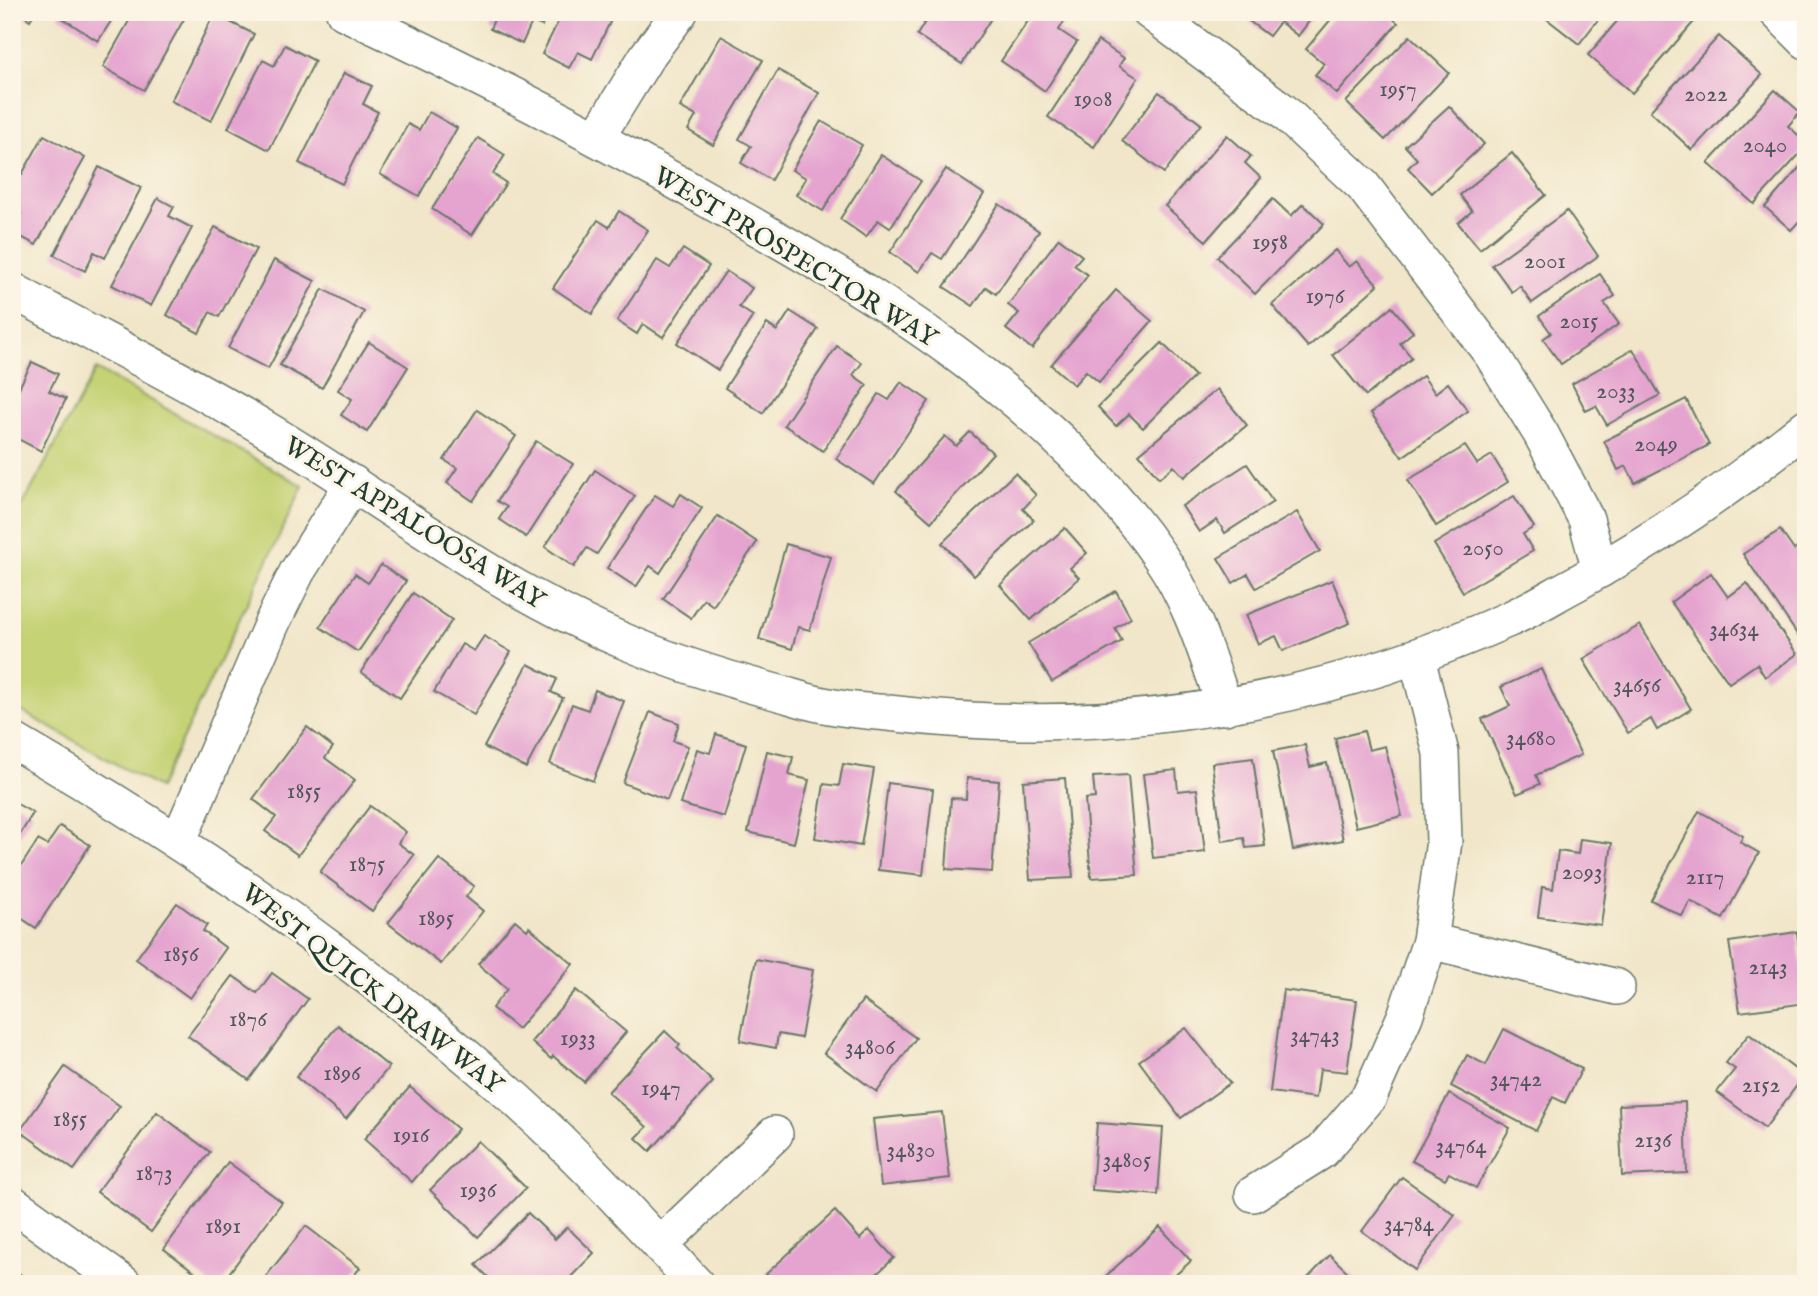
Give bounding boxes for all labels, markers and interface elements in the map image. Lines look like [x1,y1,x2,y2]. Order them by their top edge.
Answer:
house number: 1957 [1379,75,1417,104]
house number: 2022 [1684,80,1728,109]
house number: 1908 [1074,85,1112,114]
house number: 2040 [1743,131,1787,160]
street label: WEST PROSPECTOR WAY [647,159,944,356]
house number: 1958 [1252,228,1288,257]
house number: 2001 [1524,247,1566,276]
house number: 1976 [1305,282,1346,311]
house number: 2015 [1560,307,1598,336]
house number: 2033 [1596,377,1636,406]
street label: WEST APPALOOSA WAY [277,429,552,618]
house number: 2049 [1634,430,1678,459]
house number: 2050 [1462,534,1504,563]
house number: 34634 [1709,615,1759,644]
house number: 34656 [1613,671,1662,700]
house number: 34680 [1506,724,1556,753]
house number: 1855 [287,777,321,806]
house number: 1875 [349,850,385,879]
house number: 2093 [1562,858,1602,887]
house number: 2117 [1686,863,1724,892]
street label: WEST QUICK DRAW WAY [235,877,511,1103]
house number: 1895 [418,904,454,933]
house number: 1856 [163,940,200,969]
house number: 2143 [1748,953,1788,982]
house number: 1876 [229,1005,268,1034]
house number: 34743 [1290,1021,1340,1050]
house number: 1933 [560,1024,596,1053]
house number: 34806 [845,1033,896,1062]
house number: 1896 [323,1059,362,1088]
house number: 34742 [1490,1065,1542,1094]
house number: 2152 [1742,1071,1780,1100]
house number: 1947 [641,1074,681,1103]
house number: 1855 [53,1105,87,1134]
house number: 1916 [393,1121,431,1150]
house number: 2136 [1634,1126,1673,1155]
house number: 34764 [1436,1132,1487,1161]
house number: 34830 [887,1136,935,1165]
house number: 34805 [1103,1146,1151,1175]
house number: 1873 [136,1159,172,1188]
house number: 1936 [460,1176,498,1205]
house number: 34784 [1384,1210,1435,1239]
house number: 1891 [205,1212,241,1241]

